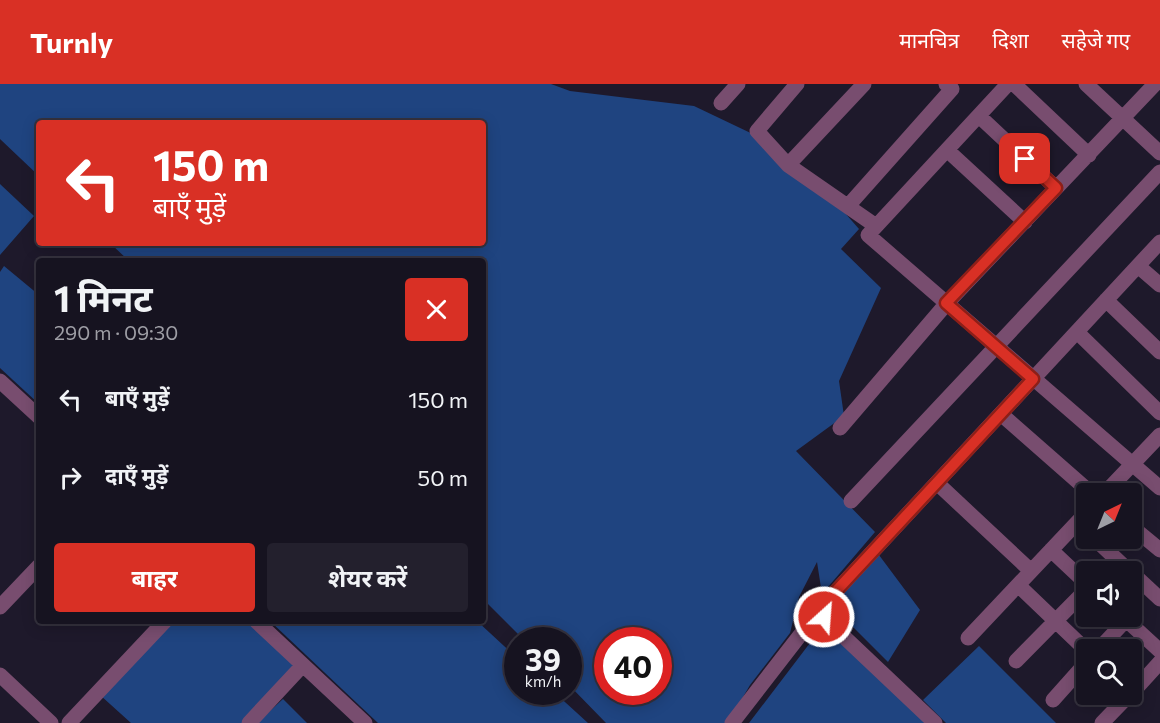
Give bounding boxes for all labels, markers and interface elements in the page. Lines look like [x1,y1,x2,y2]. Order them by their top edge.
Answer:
text: Turnly [30,25,113,59]
text: मानचित्र [899,27,959,52]
text: दिशा [992,27,1029,52]
text: सहेजे गए [1062,27,1130,52]
pin [999,133,1050,184]
text: 150 m [153,138,269,190]
icon: arrive [1008,142,1041,175]
icon: left [54,144,132,222]
text: बाएँ मुड़ें [153,190,226,223]
text: 1 मिनट [54,275,153,319]
button: close [405,278,468,341]
text: 290 m · 09:30 [54,320,178,344]
icon: left [54,383,87,416]
text: बाएँ मुड़ें [105,384,170,411]
text: 150 m [408,386,468,413]
icon: right [54,461,87,494]
text: दाएँ मुड़ें [105,462,168,489]
text: 50 m [418,464,468,491]
north arrow [1076,483,1142,549]
map controls [1076,483,1142,705]
button: बाहर [54,543,255,612]
button: शेयर करें [267,543,468,612]
button: sound [1076,561,1142,627]
position arrow [792,585,856,649]
speed limit sign: 40 [594,627,672,705]
button: search [1076,639,1142,705]
text: 39 [525,640,561,677]
text: km/h [525,672,561,690]

